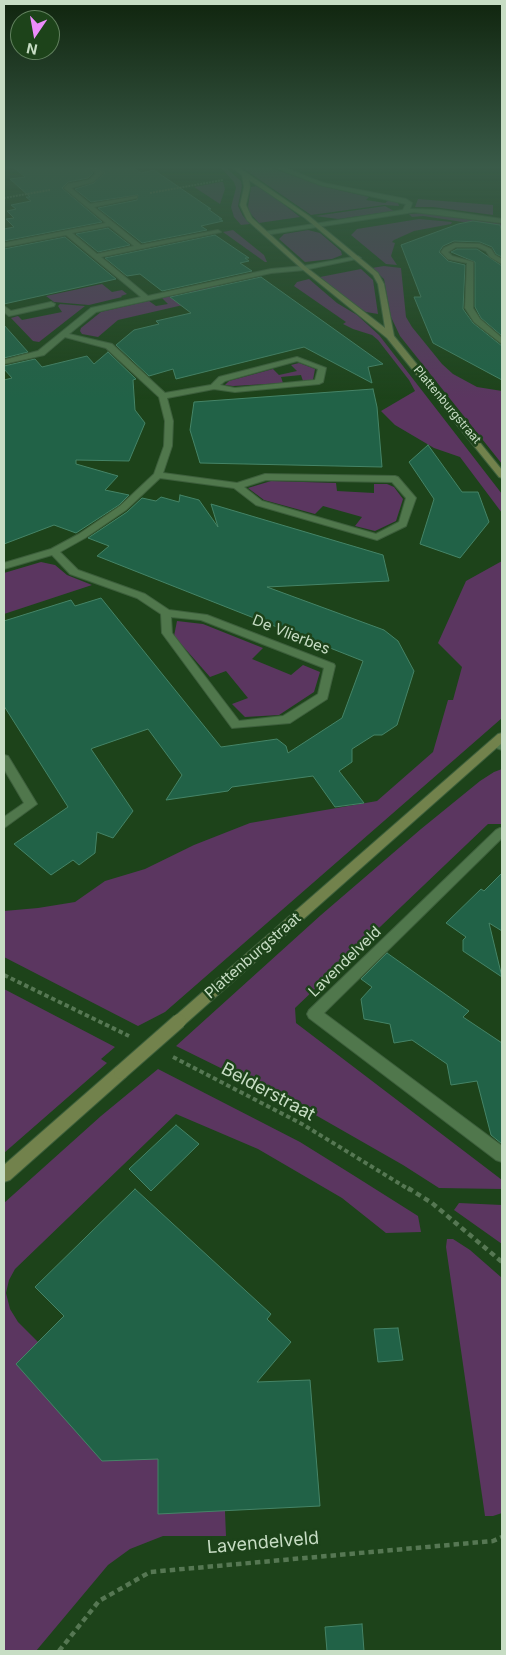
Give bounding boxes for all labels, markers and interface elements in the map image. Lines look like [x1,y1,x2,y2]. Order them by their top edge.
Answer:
north arrow [10,10,60,60]
text: N [25,40,39,59]
street label: Plattenburgstraat [410,363,484,447]
street label: De Vlierbes [250,611,332,659]
street label: Plattenburgstraat [201,909,305,1003]
street label: Lavendelveld [305,923,385,1001]
street label: Belderstraat [217,1058,319,1126]
street label: Lavendelveld [206,1527,320,1559]

